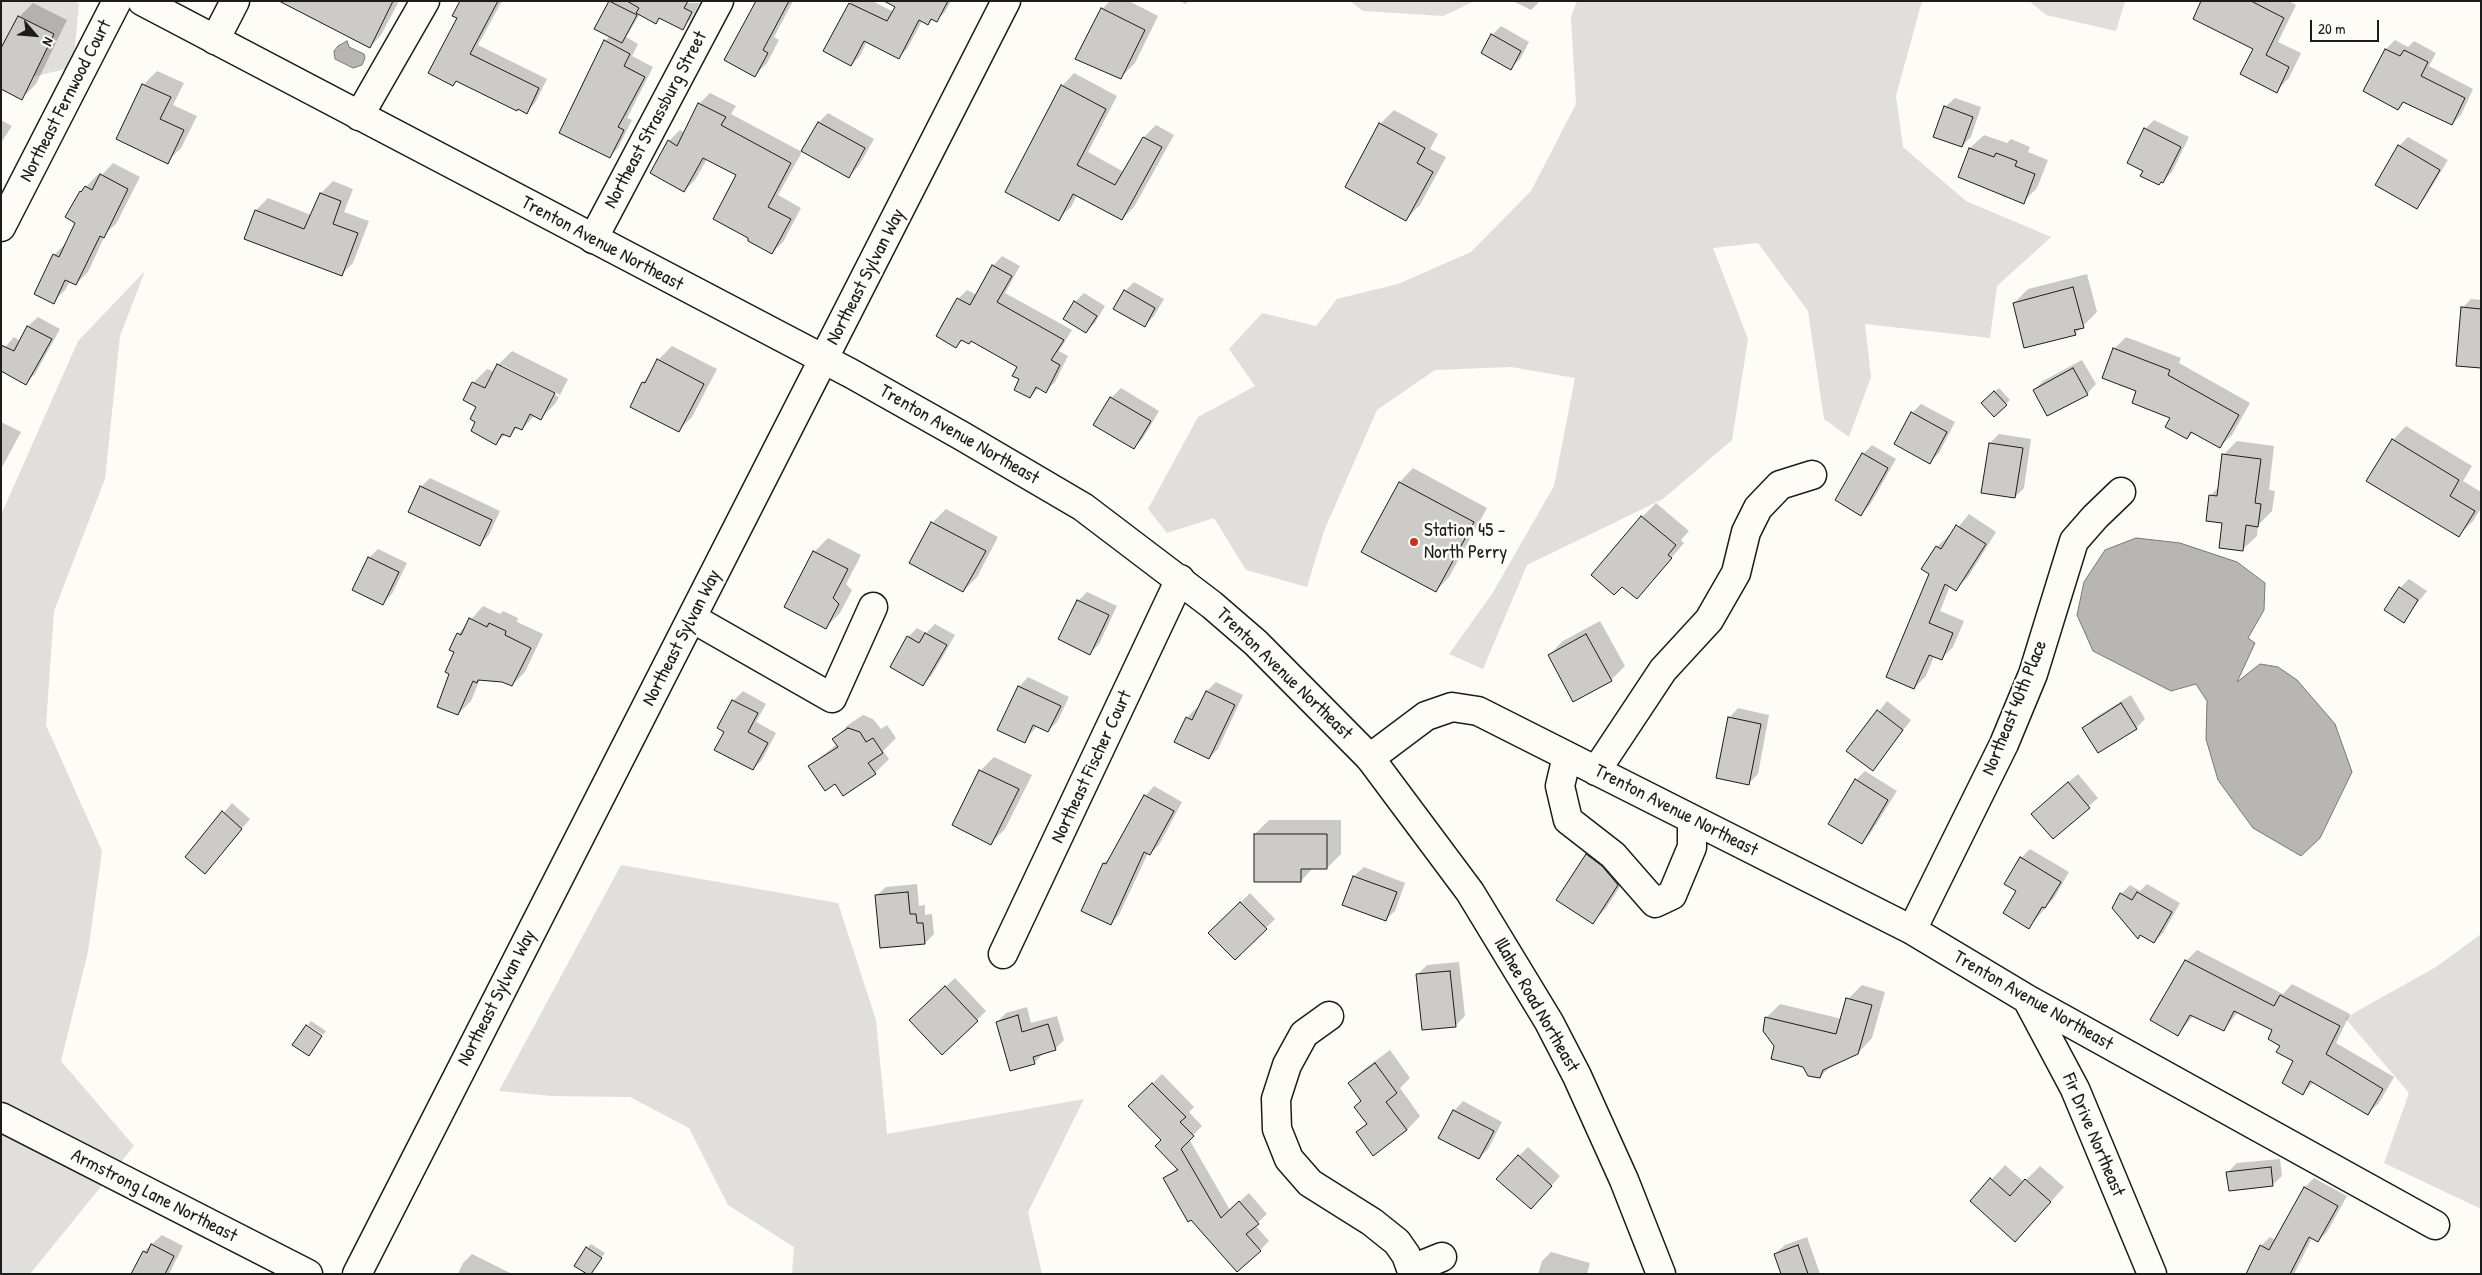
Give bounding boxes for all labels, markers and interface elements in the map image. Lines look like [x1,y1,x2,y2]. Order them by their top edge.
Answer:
north arrow [10,10,60,60]
scale bar [2312,10,2381,42]
street label: Northeast Fernwood Court [15,16,117,186]
text: 20 m [2318,18,2345,39]
street label: Northeast Strassburg Street [600,28,712,212]
street label: Trenton Avenue Northeast [517,192,687,296]
street label: Northeast Sylvan Way [822,205,910,349]
street label: Trenton Avenue Northeast [875,380,1043,490]
place label: Station 45 - North Perry [1424,520,1507,564]
marker: Station 45 - North Perry [1408,536,1420,548]
street label: Northeast Sylvan Way [638,566,726,710]
street label: Trenton Avenue Northeast [1211,603,1357,745]
street label: Northeast 40th Place [1977,637,2053,779]
street label: Northeast Fischer Court [1047,687,1137,847]
street label: Trenton Avenue Northeast [1590,760,1762,862]
street label: Northeast Sylvan Way [453,926,541,1070]
street label: Illahee Road Northeast [1488,934,1584,1076]
street label: Trenton Avenue Northeast [1949,946,2117,1056]
street label: Fir Drive Northeast [2057,1070,2129,1200]
street label: Armstrong Lane Northeast [67,1144,241,1248]

